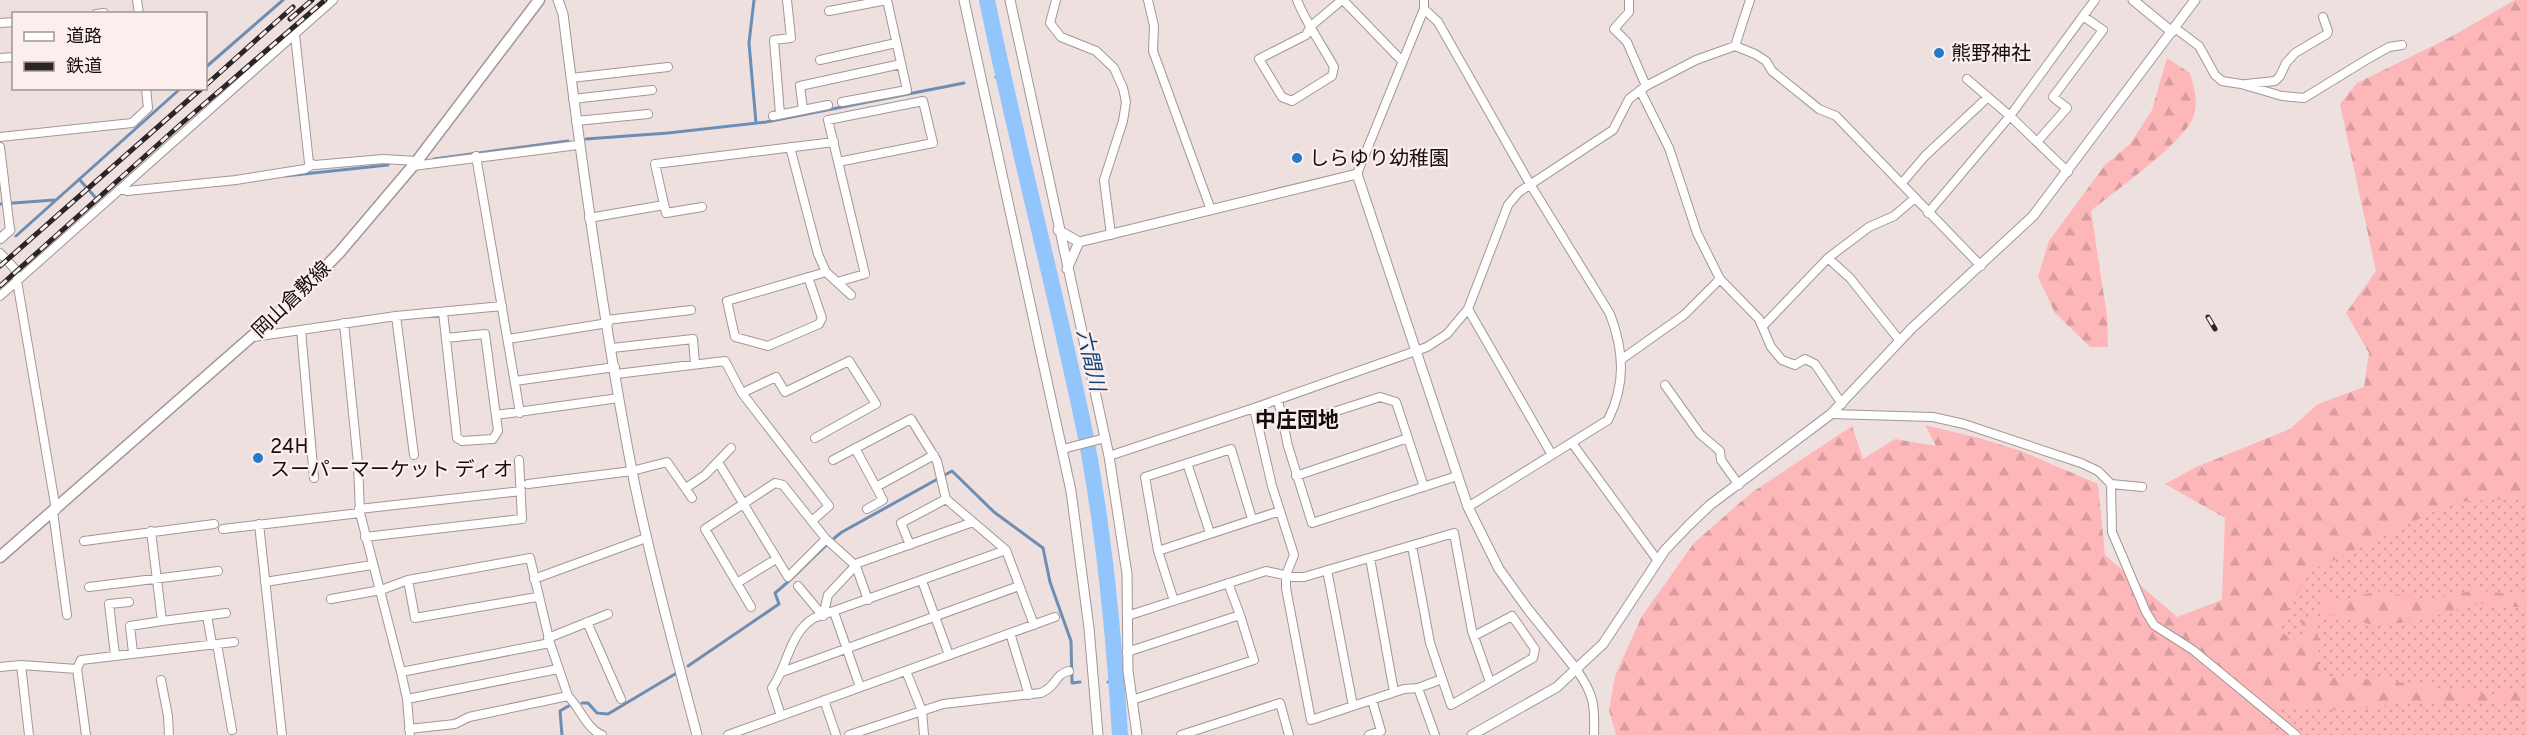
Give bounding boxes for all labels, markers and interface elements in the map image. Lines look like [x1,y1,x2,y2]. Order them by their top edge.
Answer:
legend [12,12,207,90]
text: 道路 [66,26,102,49]
place label: 熊野神社 [1951,42,2031,68]
marker: 熊野神社 [1932,46,1946,60]
text: 鉄道 [66,56,102,79]
place label: しらゆり幼稚園 [1309,147,1449,173]
marker: しらゆり幼稚園 [1290,151,1304,165]
street label: 岡山倉敷線 [247,256,337,345]
water label: 六間川 [1069,327,1110,396]
district label: 中庄団地 [1255,408,1339,435]
place label: 24H スーパーマーケット ディオ [270,435,513,484]
marker: 24H スーパーマーケット ディオ [251,451,265,465]

